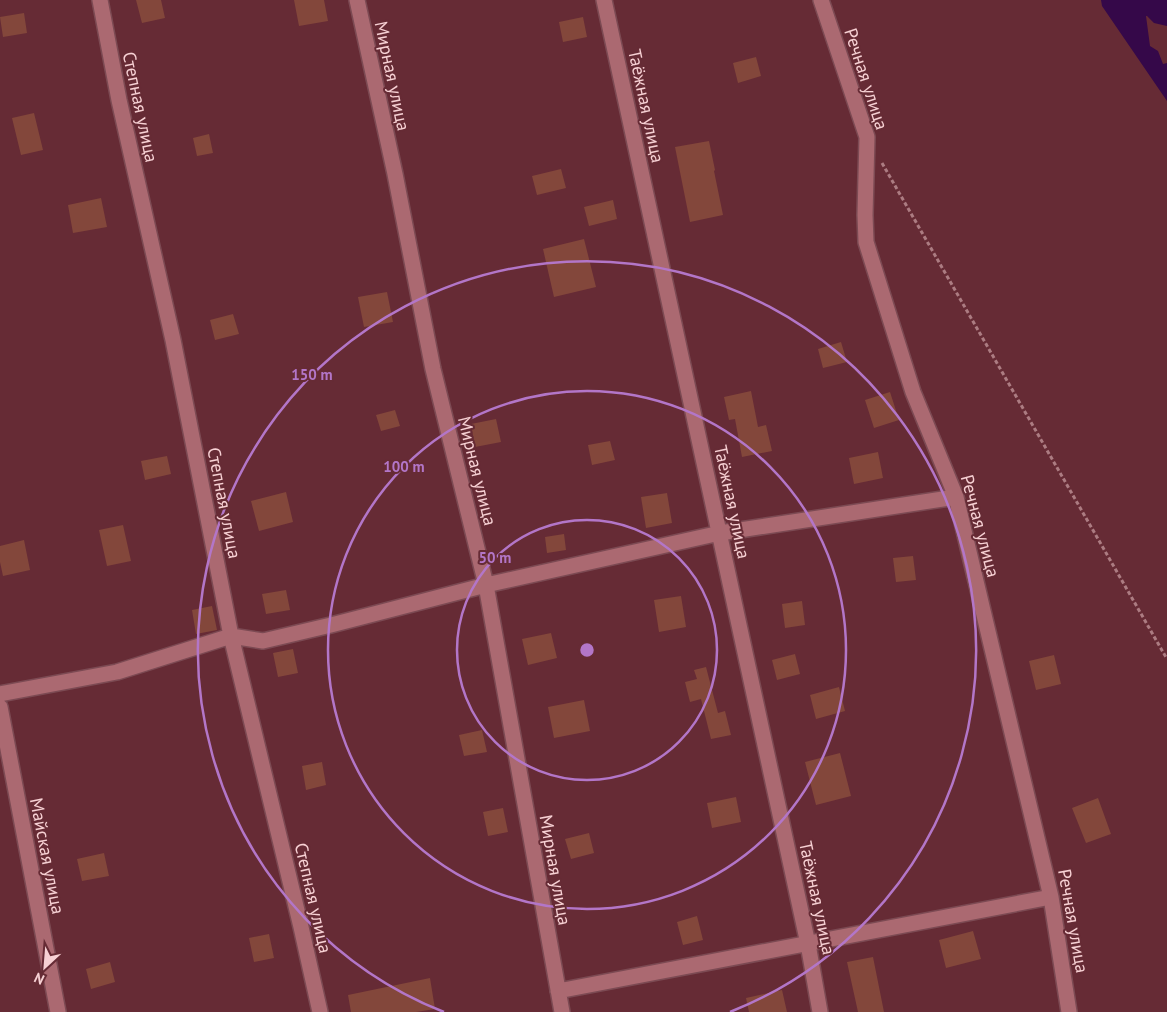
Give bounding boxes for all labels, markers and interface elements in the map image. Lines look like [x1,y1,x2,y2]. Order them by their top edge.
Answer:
street label: Мирная улица [370,19,415,133]
street label: Речная улица [839,25,894,132]
street label: Таёжная улица [623,47,670,165]
street label: Степная улица [118,49,163,164]
text: 150 m [291,365,333,384]
street label: Мирная улица [453,414,502,528]
street label: Таёжная улица [709,443,756,561]
street label: Степная улица [202,445,247,560]
text: 100 m [383,457,425,476]
street label: Речная улица [956,472,1005,580]
text: 50 m [479,548,511,567]
centre of rings [578,641,596,659]
street label: Майская улица [25,796,70,916]
street label: Мирная улица [534,813,577,927]
street label: Таёжная улица [794,839,841,957]
street label: Степная улица [290,840,337,955]
street label: Речная улица [1053,867,1094,975]
north arrow [20,942,70,992]
text: N [31,969,47,989]

